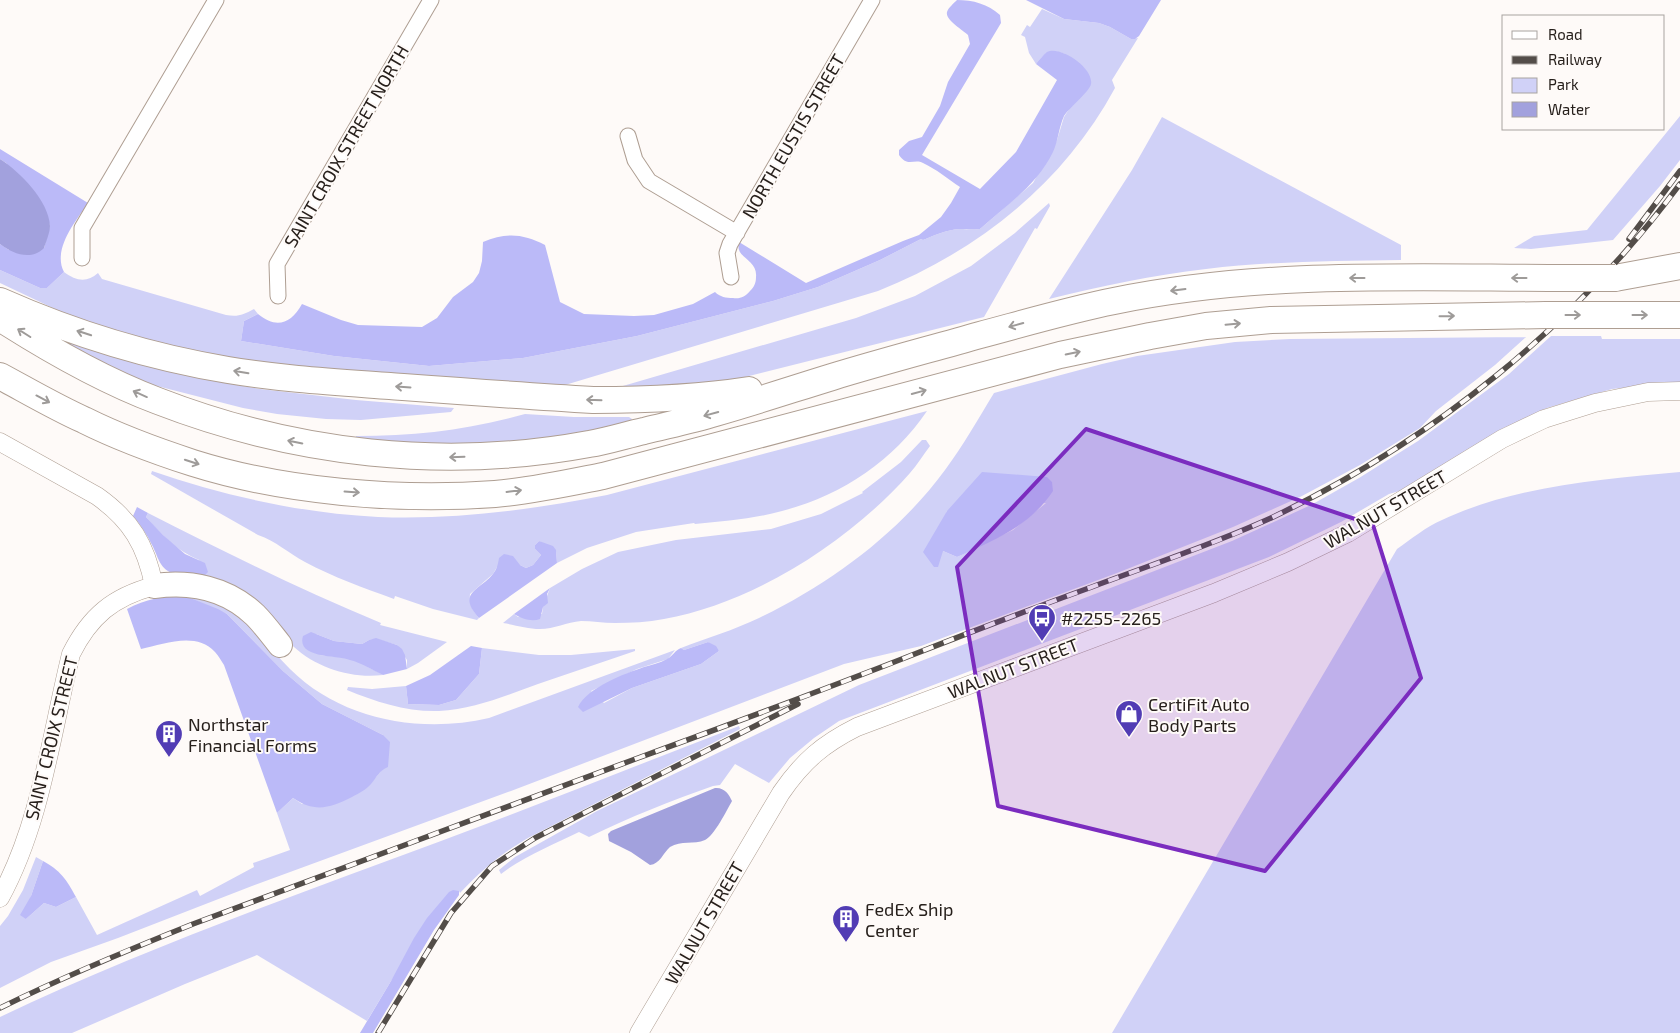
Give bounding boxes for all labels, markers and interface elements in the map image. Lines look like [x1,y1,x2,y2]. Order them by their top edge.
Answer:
legend [1502,15,1665,130]
text: Road [1548,25,1583,43]
street label: SAINT CROIX STREET NORTH [279,41,413,251]
street label: NORTH EUSTIS STREET [737,50,849,222]
text: Railway [1548,50,1602,68]
text: Park [1548,75,1579,93]
text: Water [1548,100,1590,118]
one-way arrow [1349,273,1366,283]
one-way arrow [1511,273,1528,283]
one-way arrow [1170,285,1186,295]
one-way arrow [1564,310,1581,320]
one-way arrow [1632,310,1648,320]
one-way arrow [1438,311,1455,321]
one-way arrow [1225,319,1241,328]
one-way arrow [1008,321,1024,331]
one-way arrow [17,328,31,338]
one-way arrow [76,328,92,338]
one-way arrow [1065,347,1081,357]
one-way arrow [234,367,250,377]
one-way arrow [395,383,411,392]
one-way arrow [911,387,927,397]
one-way arrow [133,388,148,398]
one-way arrow [35,395,50,404]
one-way arrow [586,395,602,405]
one-way arrow [704,410,720,419]
one-way arrow [288,437,304,446]
one-way arrow [449,452,466,462]
one-way arrow [184,458,200,468]
street label: WALNUT STREET [1320,465,1451,553]
one-way arrow [506,486,522,496]
one-way arrow [343,487,359,496]
bus stop icon: #2255-2265 [1027,603,1057,642]
place label: #2255-2265 [1061,607,1161,629]
street label: WALNUT STREET [945,633,1082,703]
street label: SAINT CROIX STREET [20,653,82,822]
place label: CertiFit Auto Body Parts [1148,693,1250,736]
shop icon: CertiFit Auto Body Parts [1114,699,1144,738]
place label: Northstar Financial Forms [188,713,317,756]
building icon: Northstar Financial Forms [154,719,184,758]
street label: WALNUT STREET [660,857,748,988]
place label: FedEx Ship Center [865,898,953,941]
building icon: FedEx Ship Center [831,904,861,943]

